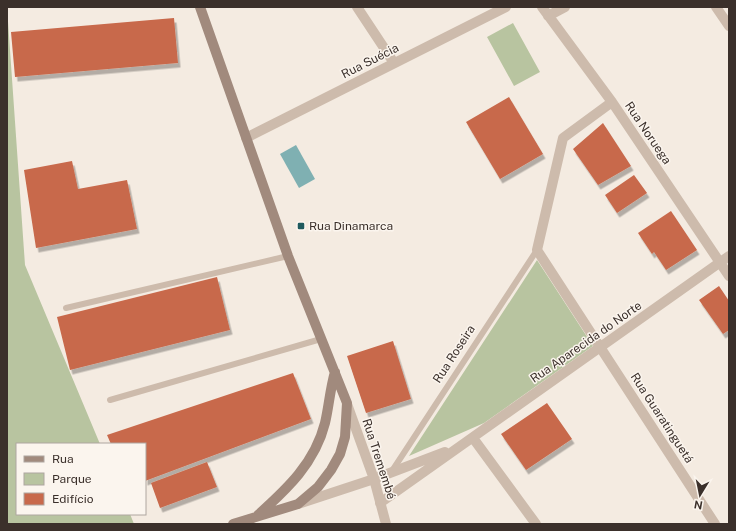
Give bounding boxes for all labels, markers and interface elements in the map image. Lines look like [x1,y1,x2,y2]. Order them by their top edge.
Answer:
street label: Rua Suécia [339,41,401,81]
street label: Rua Noruega [622,99,674,167]
place label: Rua Dinamarca [309,219,393,233]
marker: Rua Dinamarca [296,221,306,231]
street label: Rua Aparecida do Norte [528,298,644,386]
street label: Rua Roseira [430,322,478,386]
street label: Rua Guaratinguetá [628,370,696,466]
street label: Rua Tremembé [359,417,399,501]
legend [16,443,146,515]
text: Rua [52,452,74,466]
text: Parque [52,472,92,486]
north arrow [680,475,720,515]
text: Edifício [52,492,94,506]
text: N [693,498,704,512]

